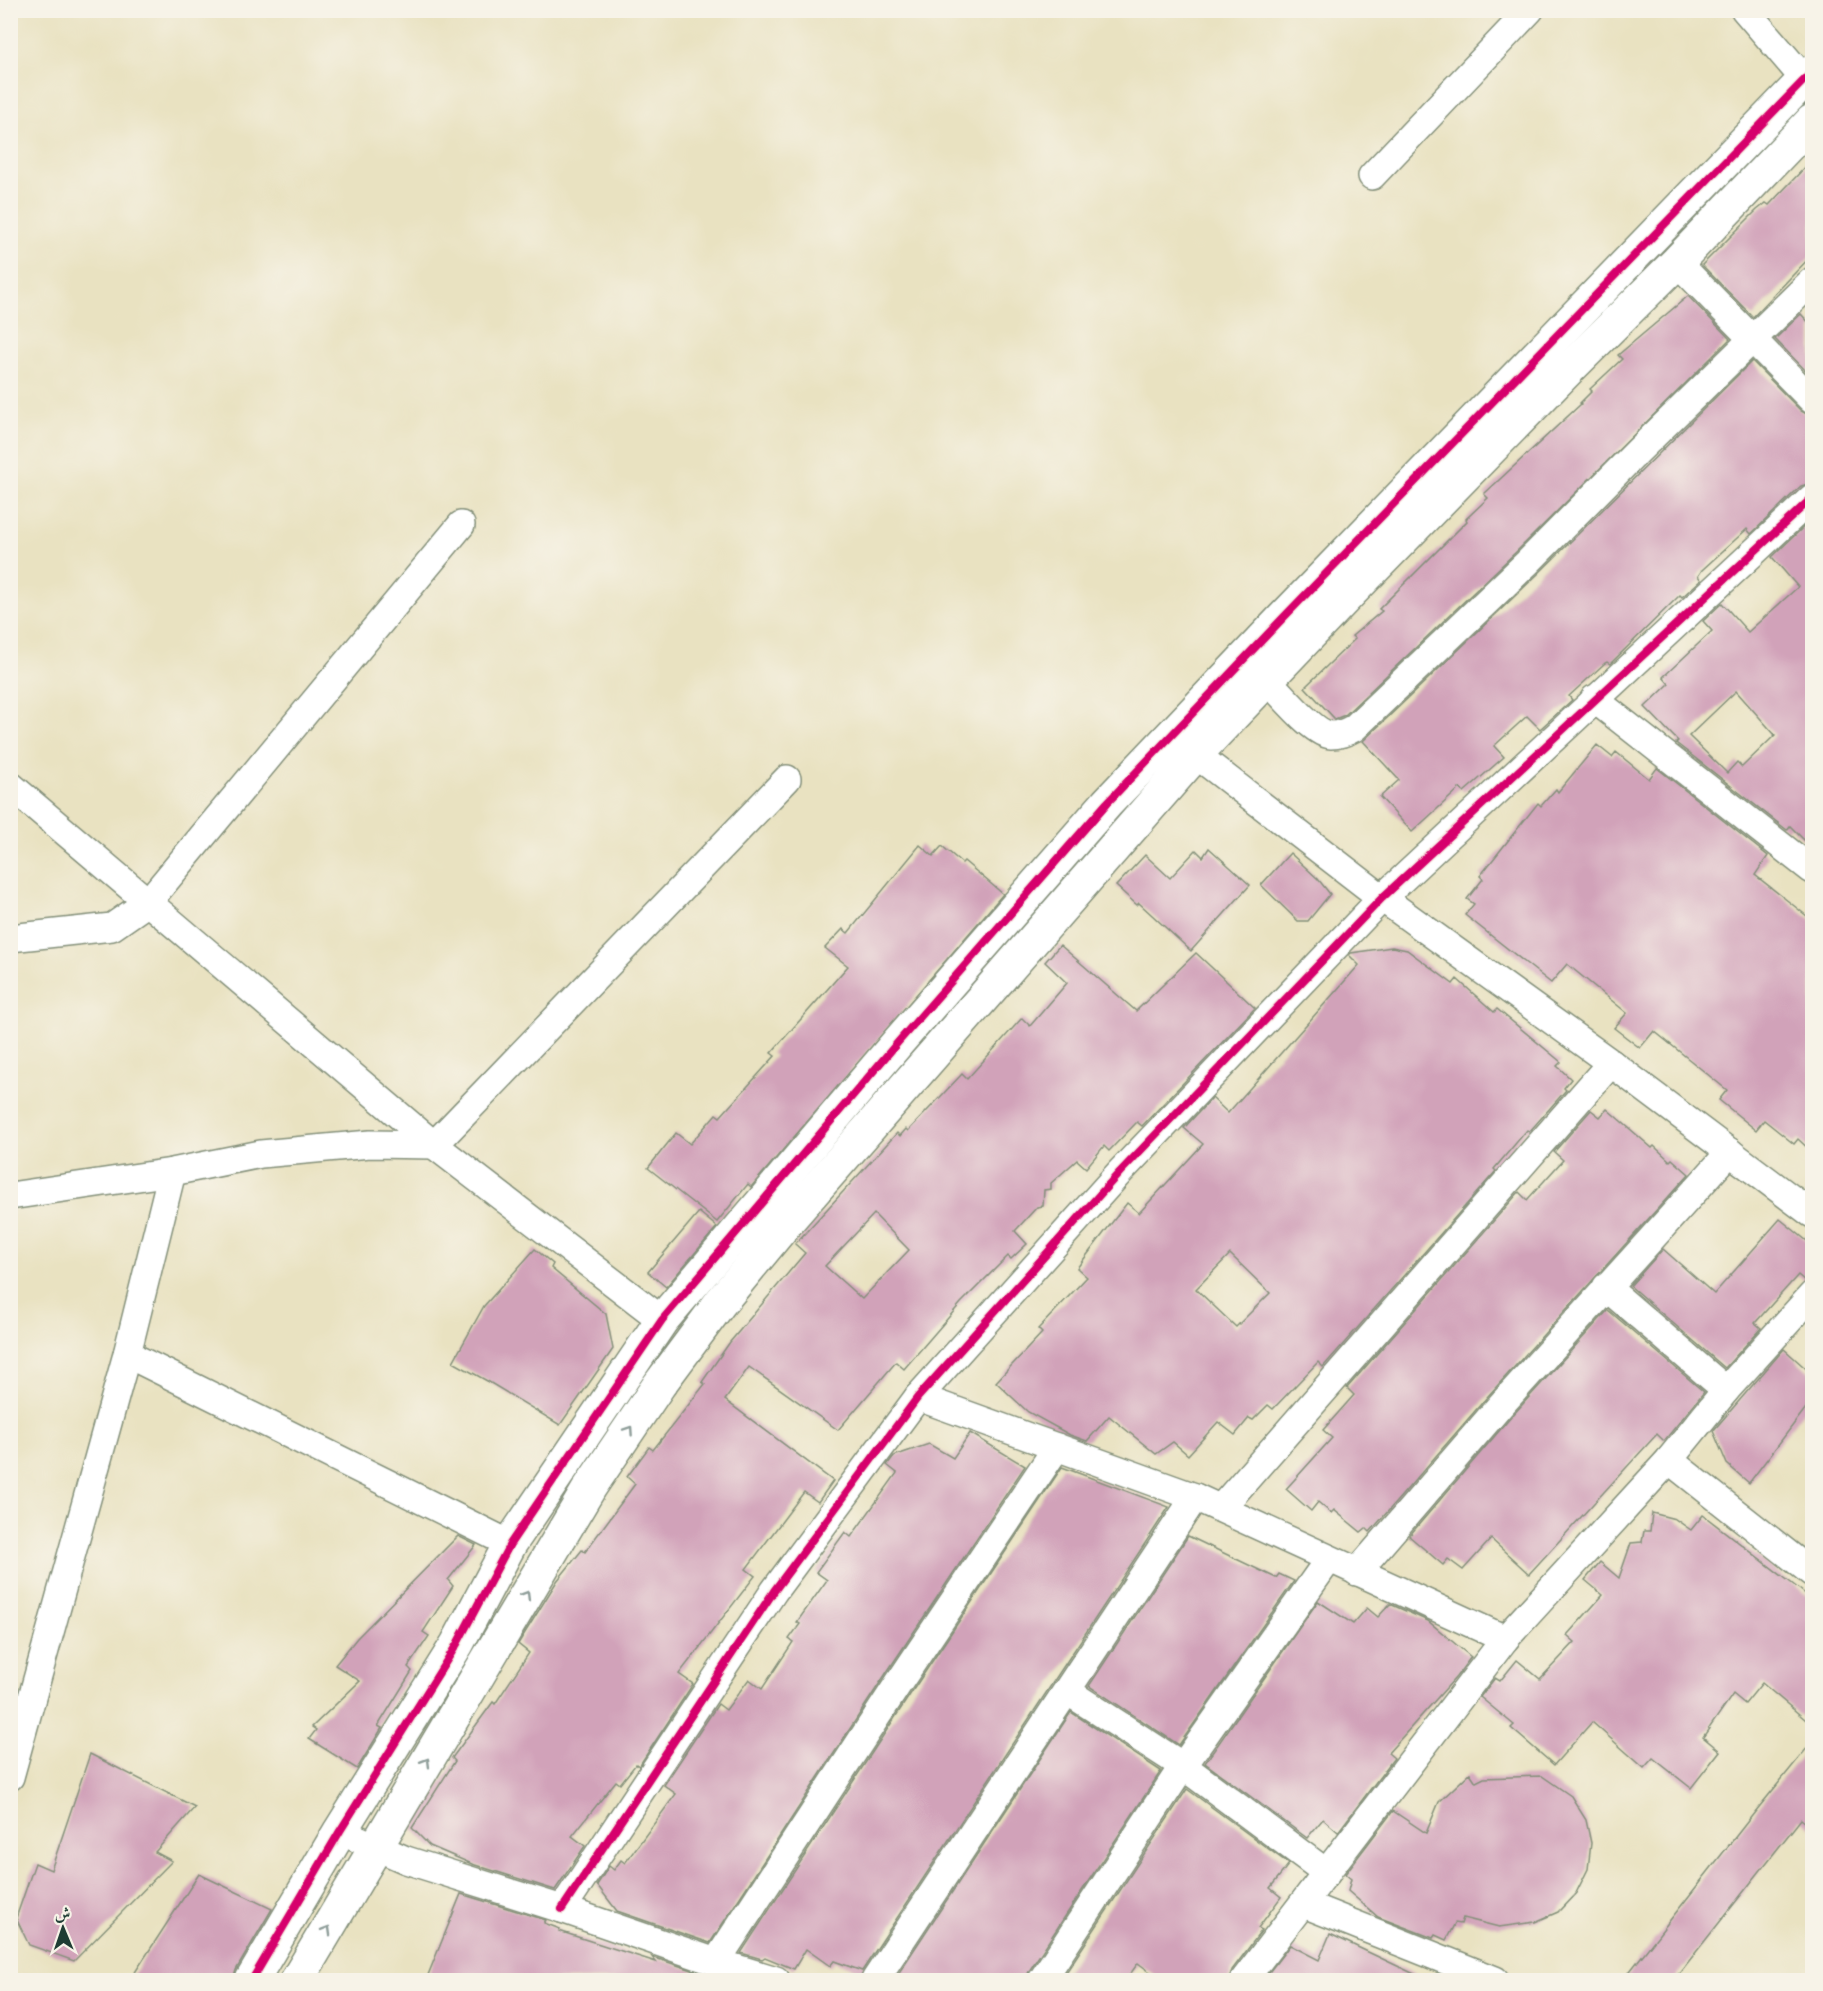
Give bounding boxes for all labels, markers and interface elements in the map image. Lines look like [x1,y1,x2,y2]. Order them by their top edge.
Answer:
one-way arrow [622,1425,633,1436]
one-way arrow [518,1591,530,1601]
one-way arrow [418,1758,430,1768]
north arrow [33,1898,93,1958]
text: ش [54,1903,71,1923]
one-way arrow [319,1926,331,1936]

